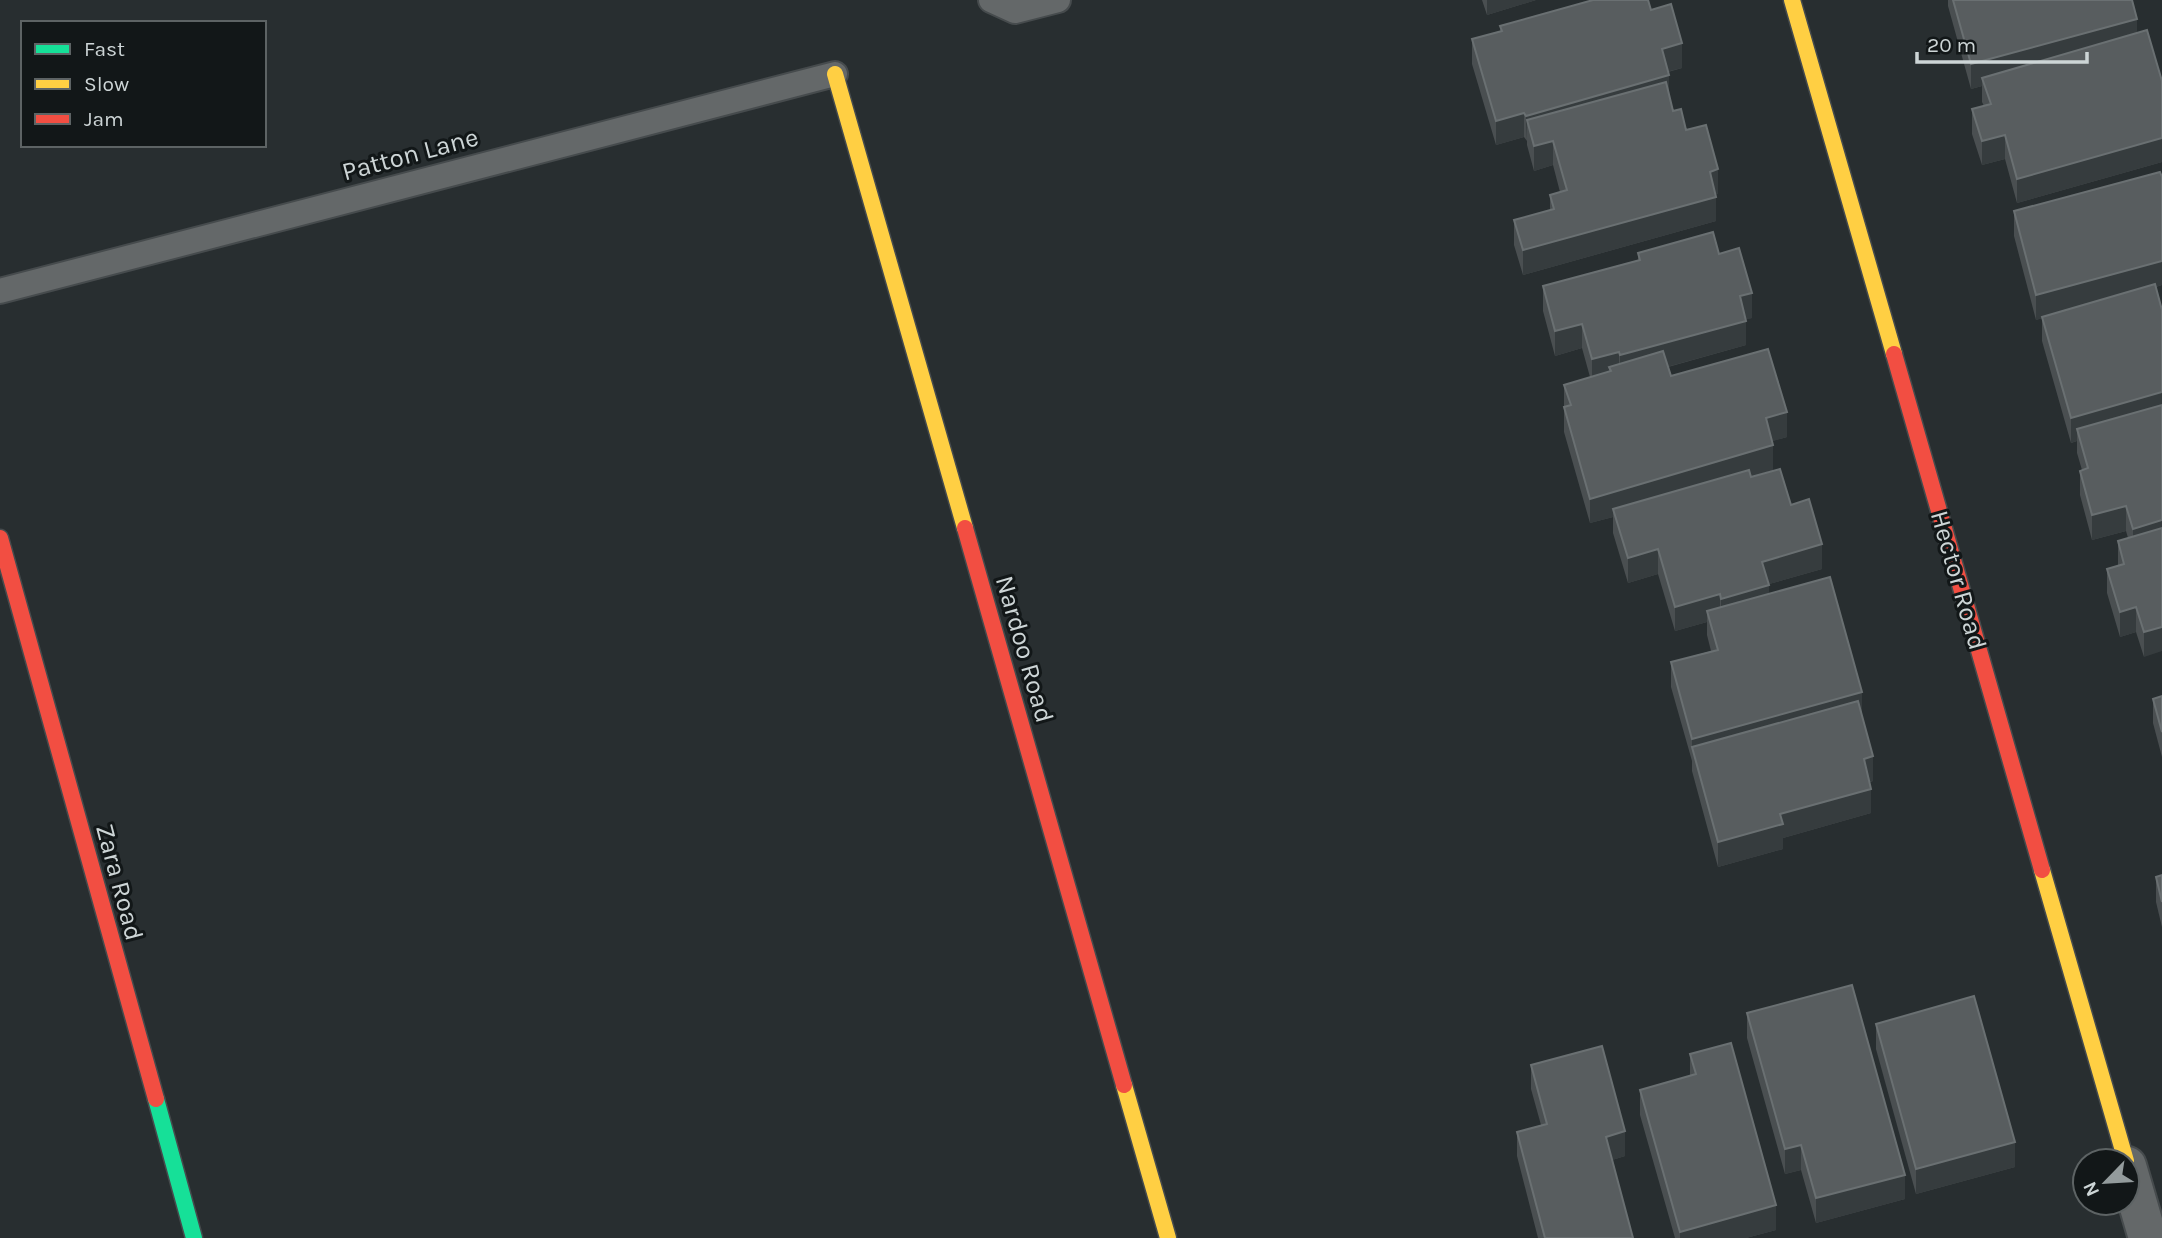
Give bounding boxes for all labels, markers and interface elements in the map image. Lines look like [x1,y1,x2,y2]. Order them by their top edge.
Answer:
legend [21,21,266,147]
scale bar [1917,21,2087,65]
text: 20 m [1927,33,1976,57]
text: Fast [84,37,125,61]
text: Slow [84,72,129,96]
text: Jam [84,107,124,131]
street label: Patton Lane [339,121,482,188]
street label: Hector Road [1924,507,1993,653]
street label: Nardoo Road [989,572,1060,726]
street label: Zara Road [89,820,150,944]
north arrow [2071,1147,2141,1217]
text: N [2079,1178,2104,1200]

